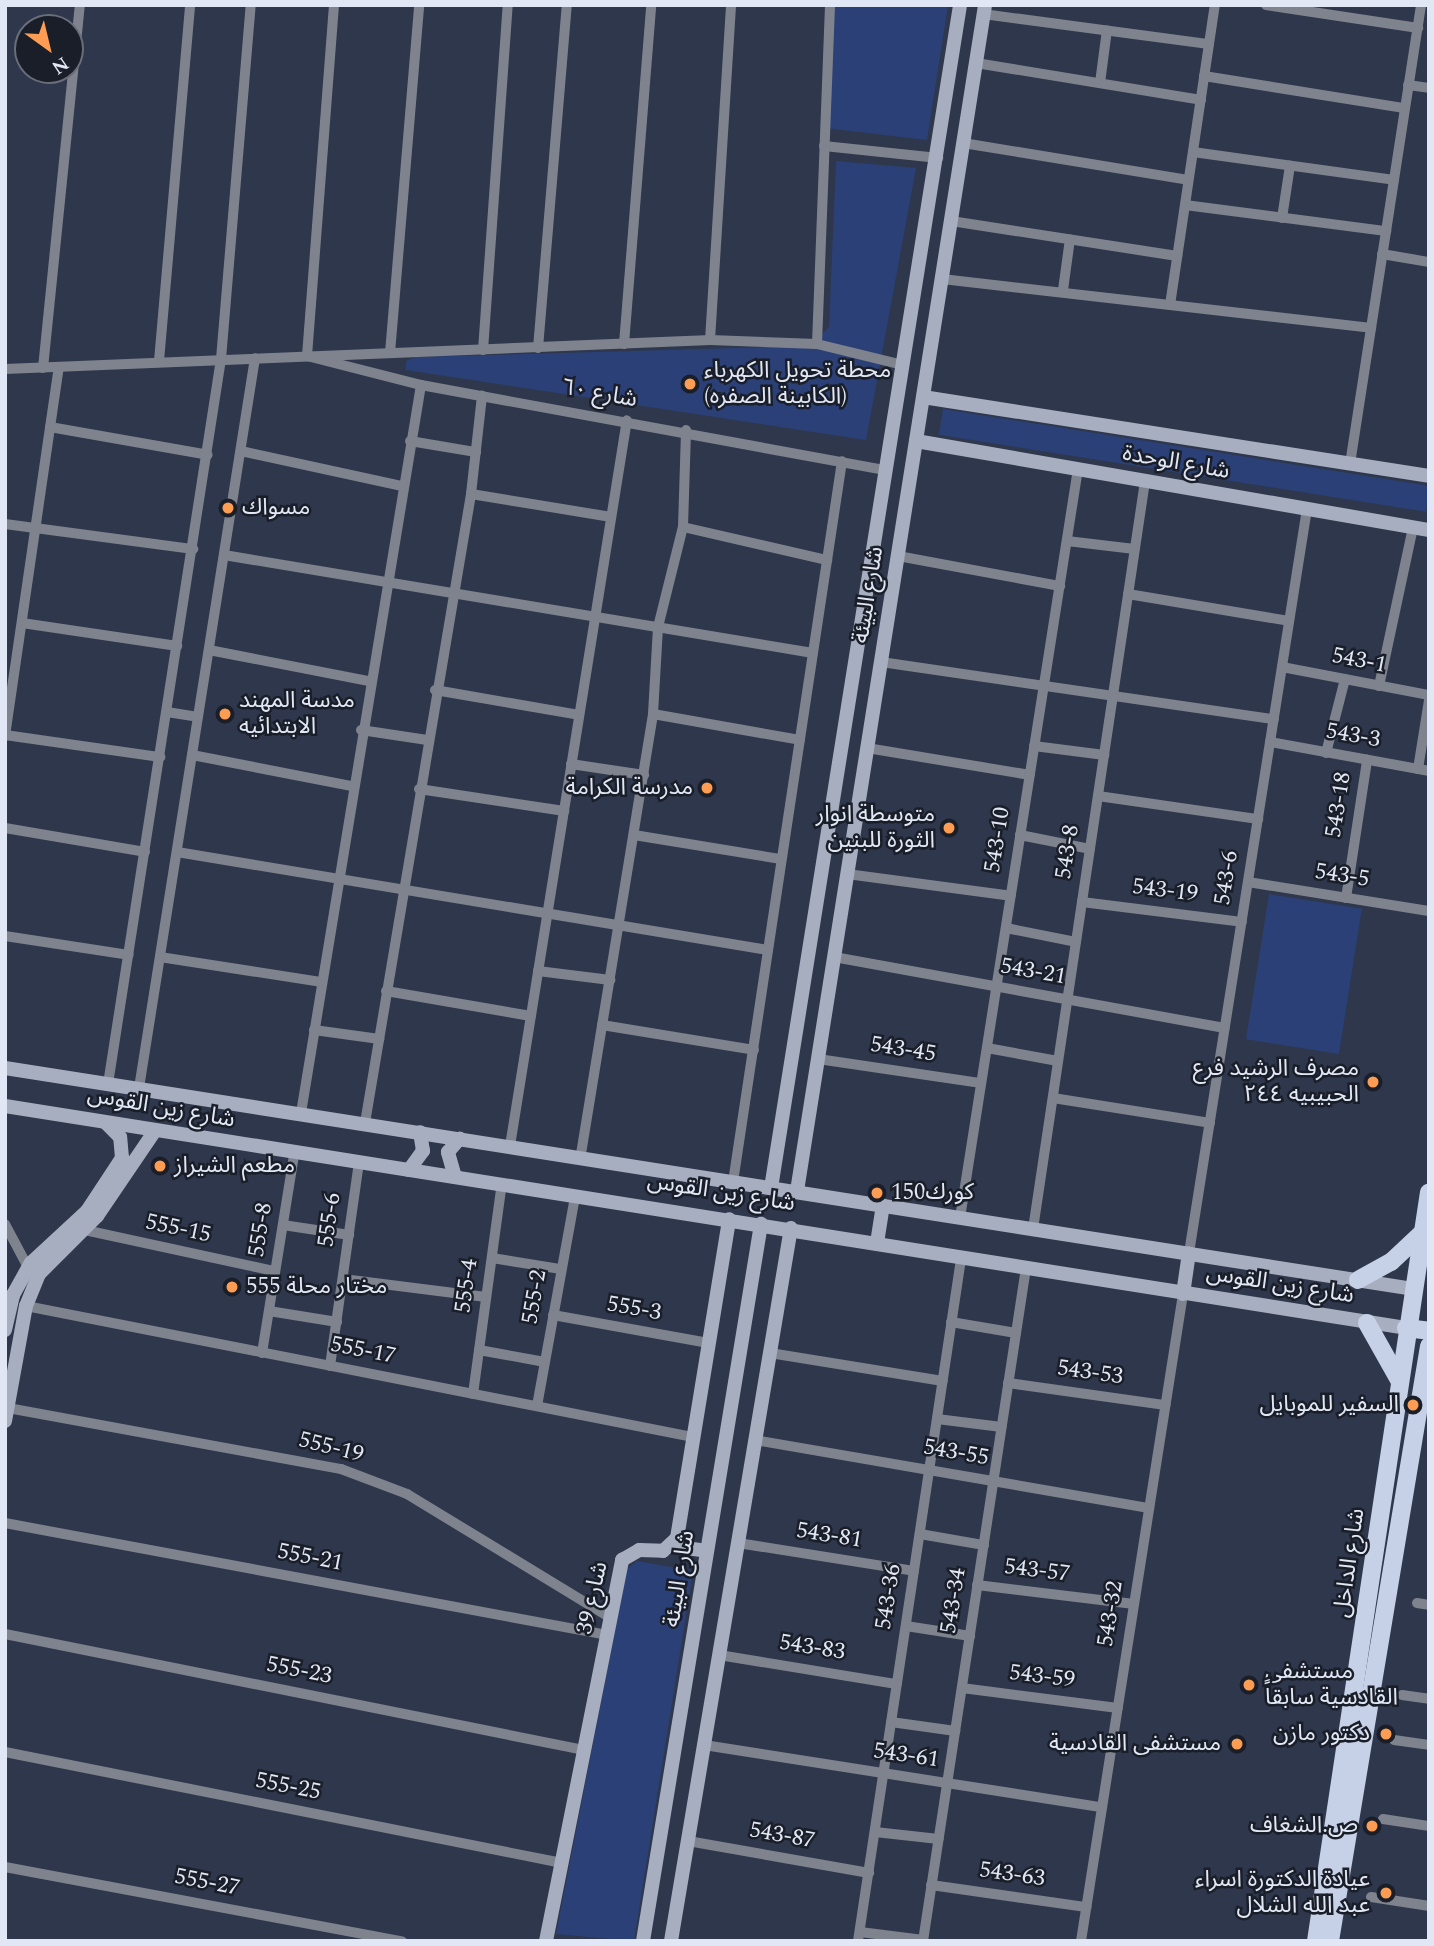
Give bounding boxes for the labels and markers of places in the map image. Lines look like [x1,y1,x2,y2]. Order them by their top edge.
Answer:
place label: محطة تحويل الكهرباء (الكابينة الصفره) [704,357,891,411]
marker: محطة تحويل الكهرباء (الكابينة الصفره) [682,376,698,392]
place label: مسواك [242,494,310,522]
marker: مسواك [220,500,236,516]
place label: مدسة المهند الابتدائيه [239,687,355,741]
marker: مدسة المهند الابتدائيه [217,706,233,722]
place label: مدرسة الكرامة [566,774,693,802]
marker: مدرسة الكرامة [699,780,715,796]
place label: متوسطة انوار الثورة للبنين [816,801,935,855]
marker: متوسطة انوار الثورة للبنين [941,820,957,836]
place label: مصرف الرشيد فرع الحبيبيه ٢٤٤ [1193,1055,1359,1109]
marker: مصرف الرشيد فرع الحبيبيه ٢٤٤ [1365,1074,1381,1090]
place label: مطعم الشيراز [174,1152,295,1180]
marker: مطعم الشيراز [152,1158,168,1174]
place label: كورك150 [891,1179,974,1207]
marker: كورك150 [869,1185,885,1201]
place label: مختار محلة 555 [246,1273,387,1301]
marker: مختار محلة 555 [224,1279,240,1295]
place label: السفير للموبايل [1260,1391,1399,1419]
marker: السفير للموبايل [1405,1397,1421,1413]
place label: مستشفى القادسية سابقاً [1265,1658,1398,1712]
marker: مستشفى القادسية سابقاً [1239,1675,1259,1695]
place label: دكتور مازن [1273,1720,1370,1748]
marker: دكتور مازن [1376,1724,1396,1744]
place label: مستشفى القادسية [1049,1730,1221,1758]
marker: مستشفى القادسية [1227,1734,1247,1754]
place label: ص.الشغاف [1250,1812,1358,1840]
marker: ص.الشغاف [1364,1818,1380,1834]
place label: عيادة الدكتورة اسراء عبد الله الشلال [1195,1866,1370,1920]
marker: عيادة الدكتورة اسراء عبد الله الشلال [1376,1883,1396,1903]

